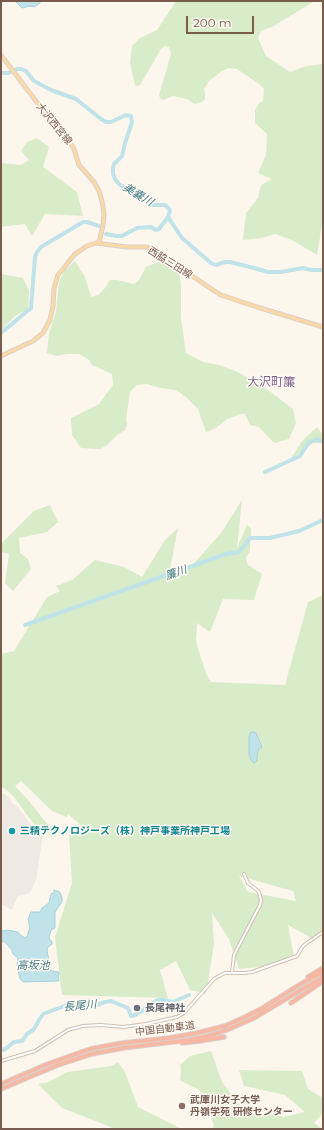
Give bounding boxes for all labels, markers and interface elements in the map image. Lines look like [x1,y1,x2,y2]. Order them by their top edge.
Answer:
scale bar [188,8,256,34]
text: 200 m [193,15,232,30]
street label: 大沢西宮線 [34,101,74,147]
water label: 美嚢川 [120,181,156,209]
street label: 西脇三田線 [146,245,194,281]
district label: 大沢町簾 [247,375,295,389]
water label: 簾川 [163,563,189,583]
place label: 三精テクノロジーズ（株）神戸事業所神戸工場 [20,825,230,837]
marker: 三精テクノロジーズ（株）神戸事業所神戸工場 [7,826,17,836]
water label: 高坂池 [17,959,49,973]
water label: 長尾川 [63,998,97,1014]
place label: 長尾神社 [145,1002,185,1014]
marker: 長尾神社 [132,1003,142,1013]
street label: 中国自動車道 [134,1019,196,1039]
place label: 武庫川女子大学 丹嶺学苑 研修センター [190,1094,293,1118]
marker: 武庫川女子大学 丹嶺学苑 研修センター [177,1101,187,1111]

